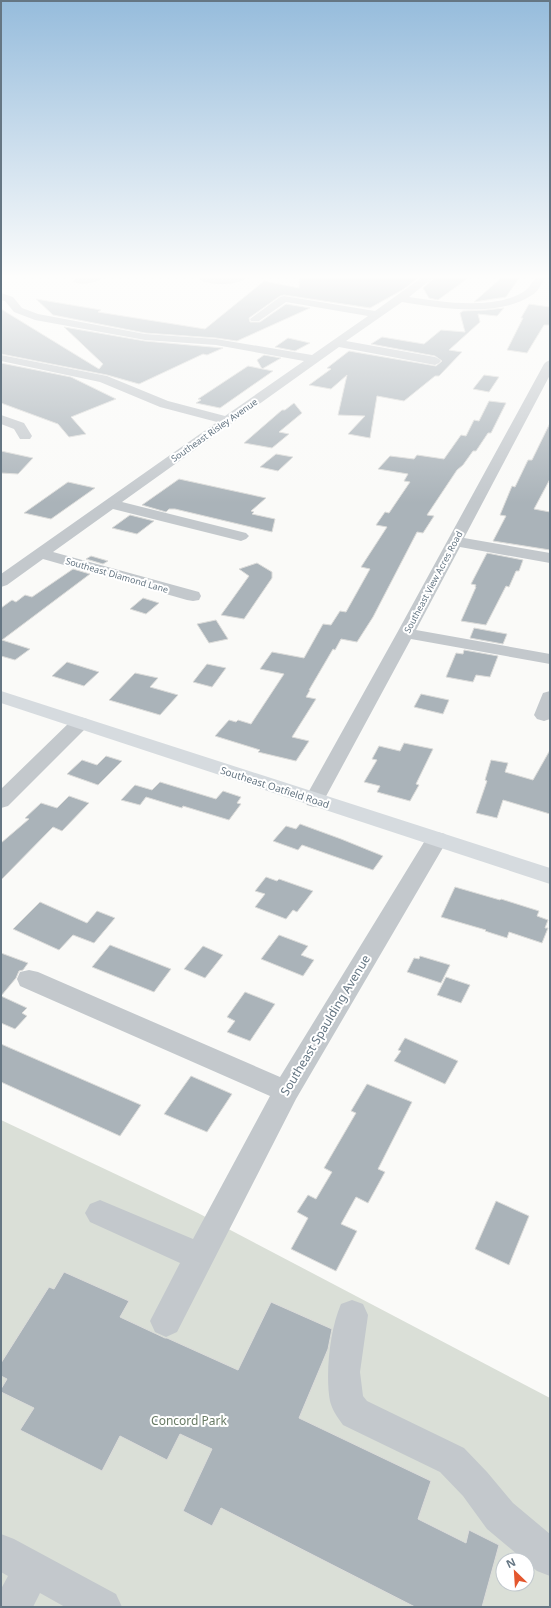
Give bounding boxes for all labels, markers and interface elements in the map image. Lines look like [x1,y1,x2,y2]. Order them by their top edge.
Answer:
street label: Southeast Risley Avenue [168,395,260,465]
street label: Southeast View Acres Road [401,529,465,635]
street label: Southeast Diamond Lane [64,554,170,596]
street label: Southeast Oatfield Road [219,763,331,811]
street label: Southeast Spaulding Avenue [276,951,374,1099]
park label: Concord Park [151,1412,228,1429]
north arrow [495,1552,535,1592]
text: N [503,1554,518,1571]

